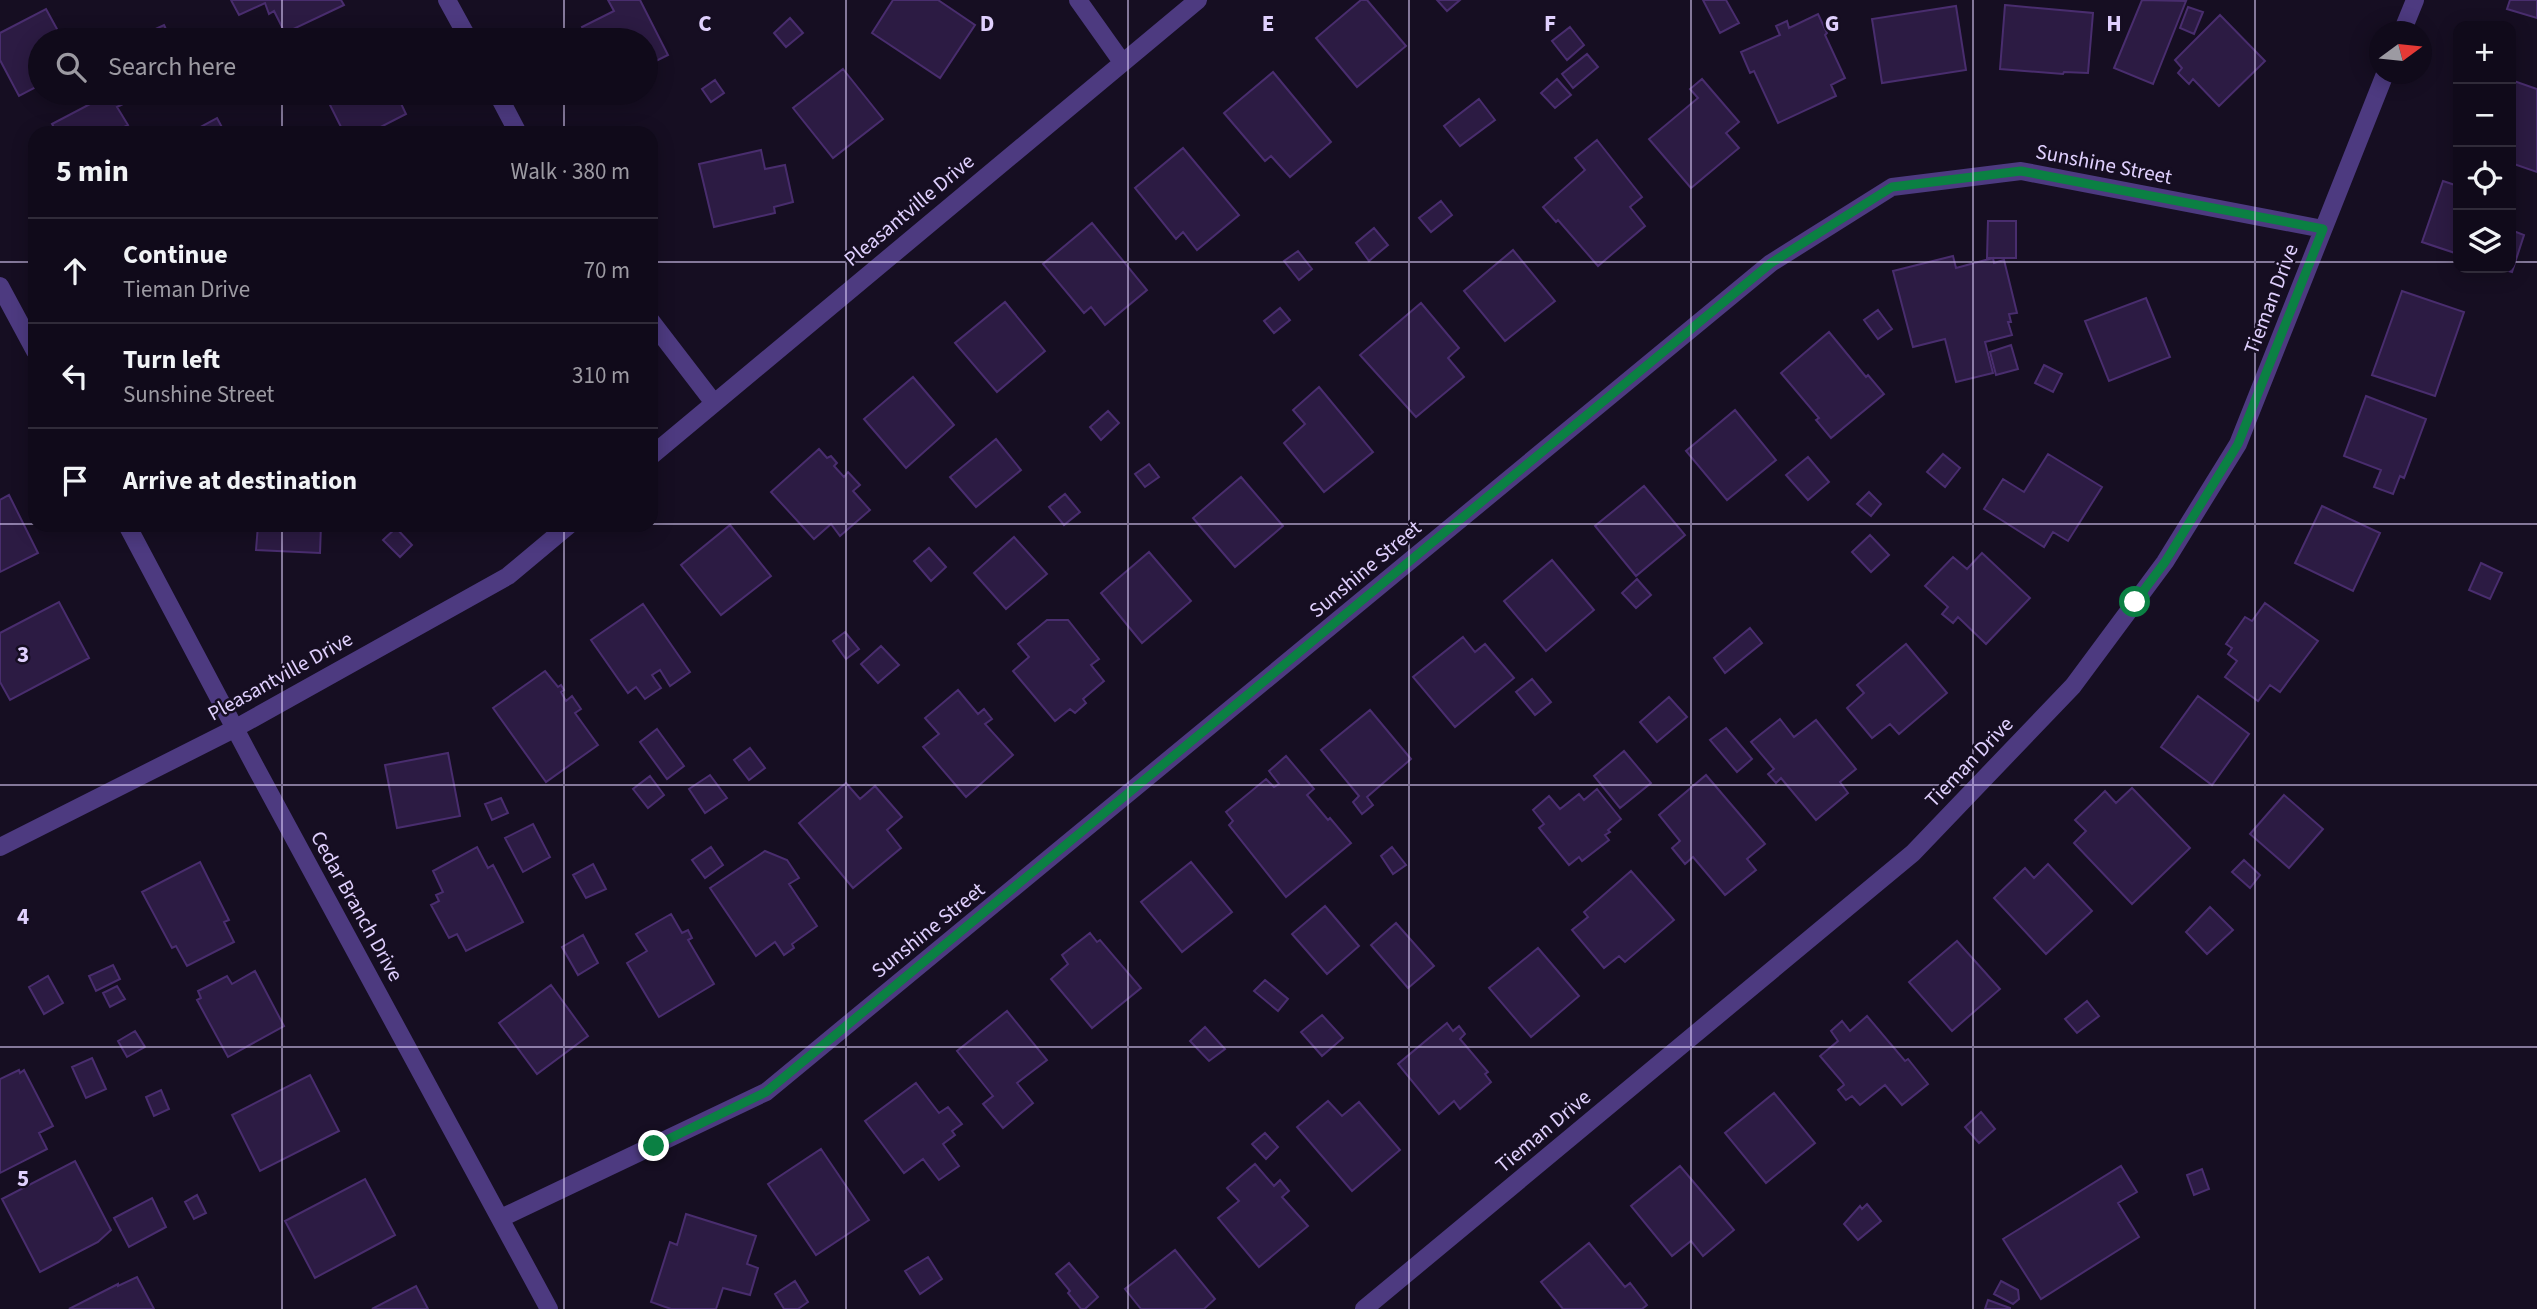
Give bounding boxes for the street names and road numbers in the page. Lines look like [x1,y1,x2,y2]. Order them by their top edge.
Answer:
street label: Sunshine Street [2033,136,2175,192]
street label: Pleasantville Drive [837,147,981,273]
street label: Tieman Drive [2236,239,2306,359]
street label: Sunshine Street [1302,513,1428,625]
street label: Pleasantville Drive [202,624,358,728]
street label: Tieman Drive [1918,710,2020,814]
street label: Cedar Branch Drive [303,825,411,987]
street label: Sunshine Street [865,875,991,985]
street label: Tieman Drive [1489,1082,1597,1180]

